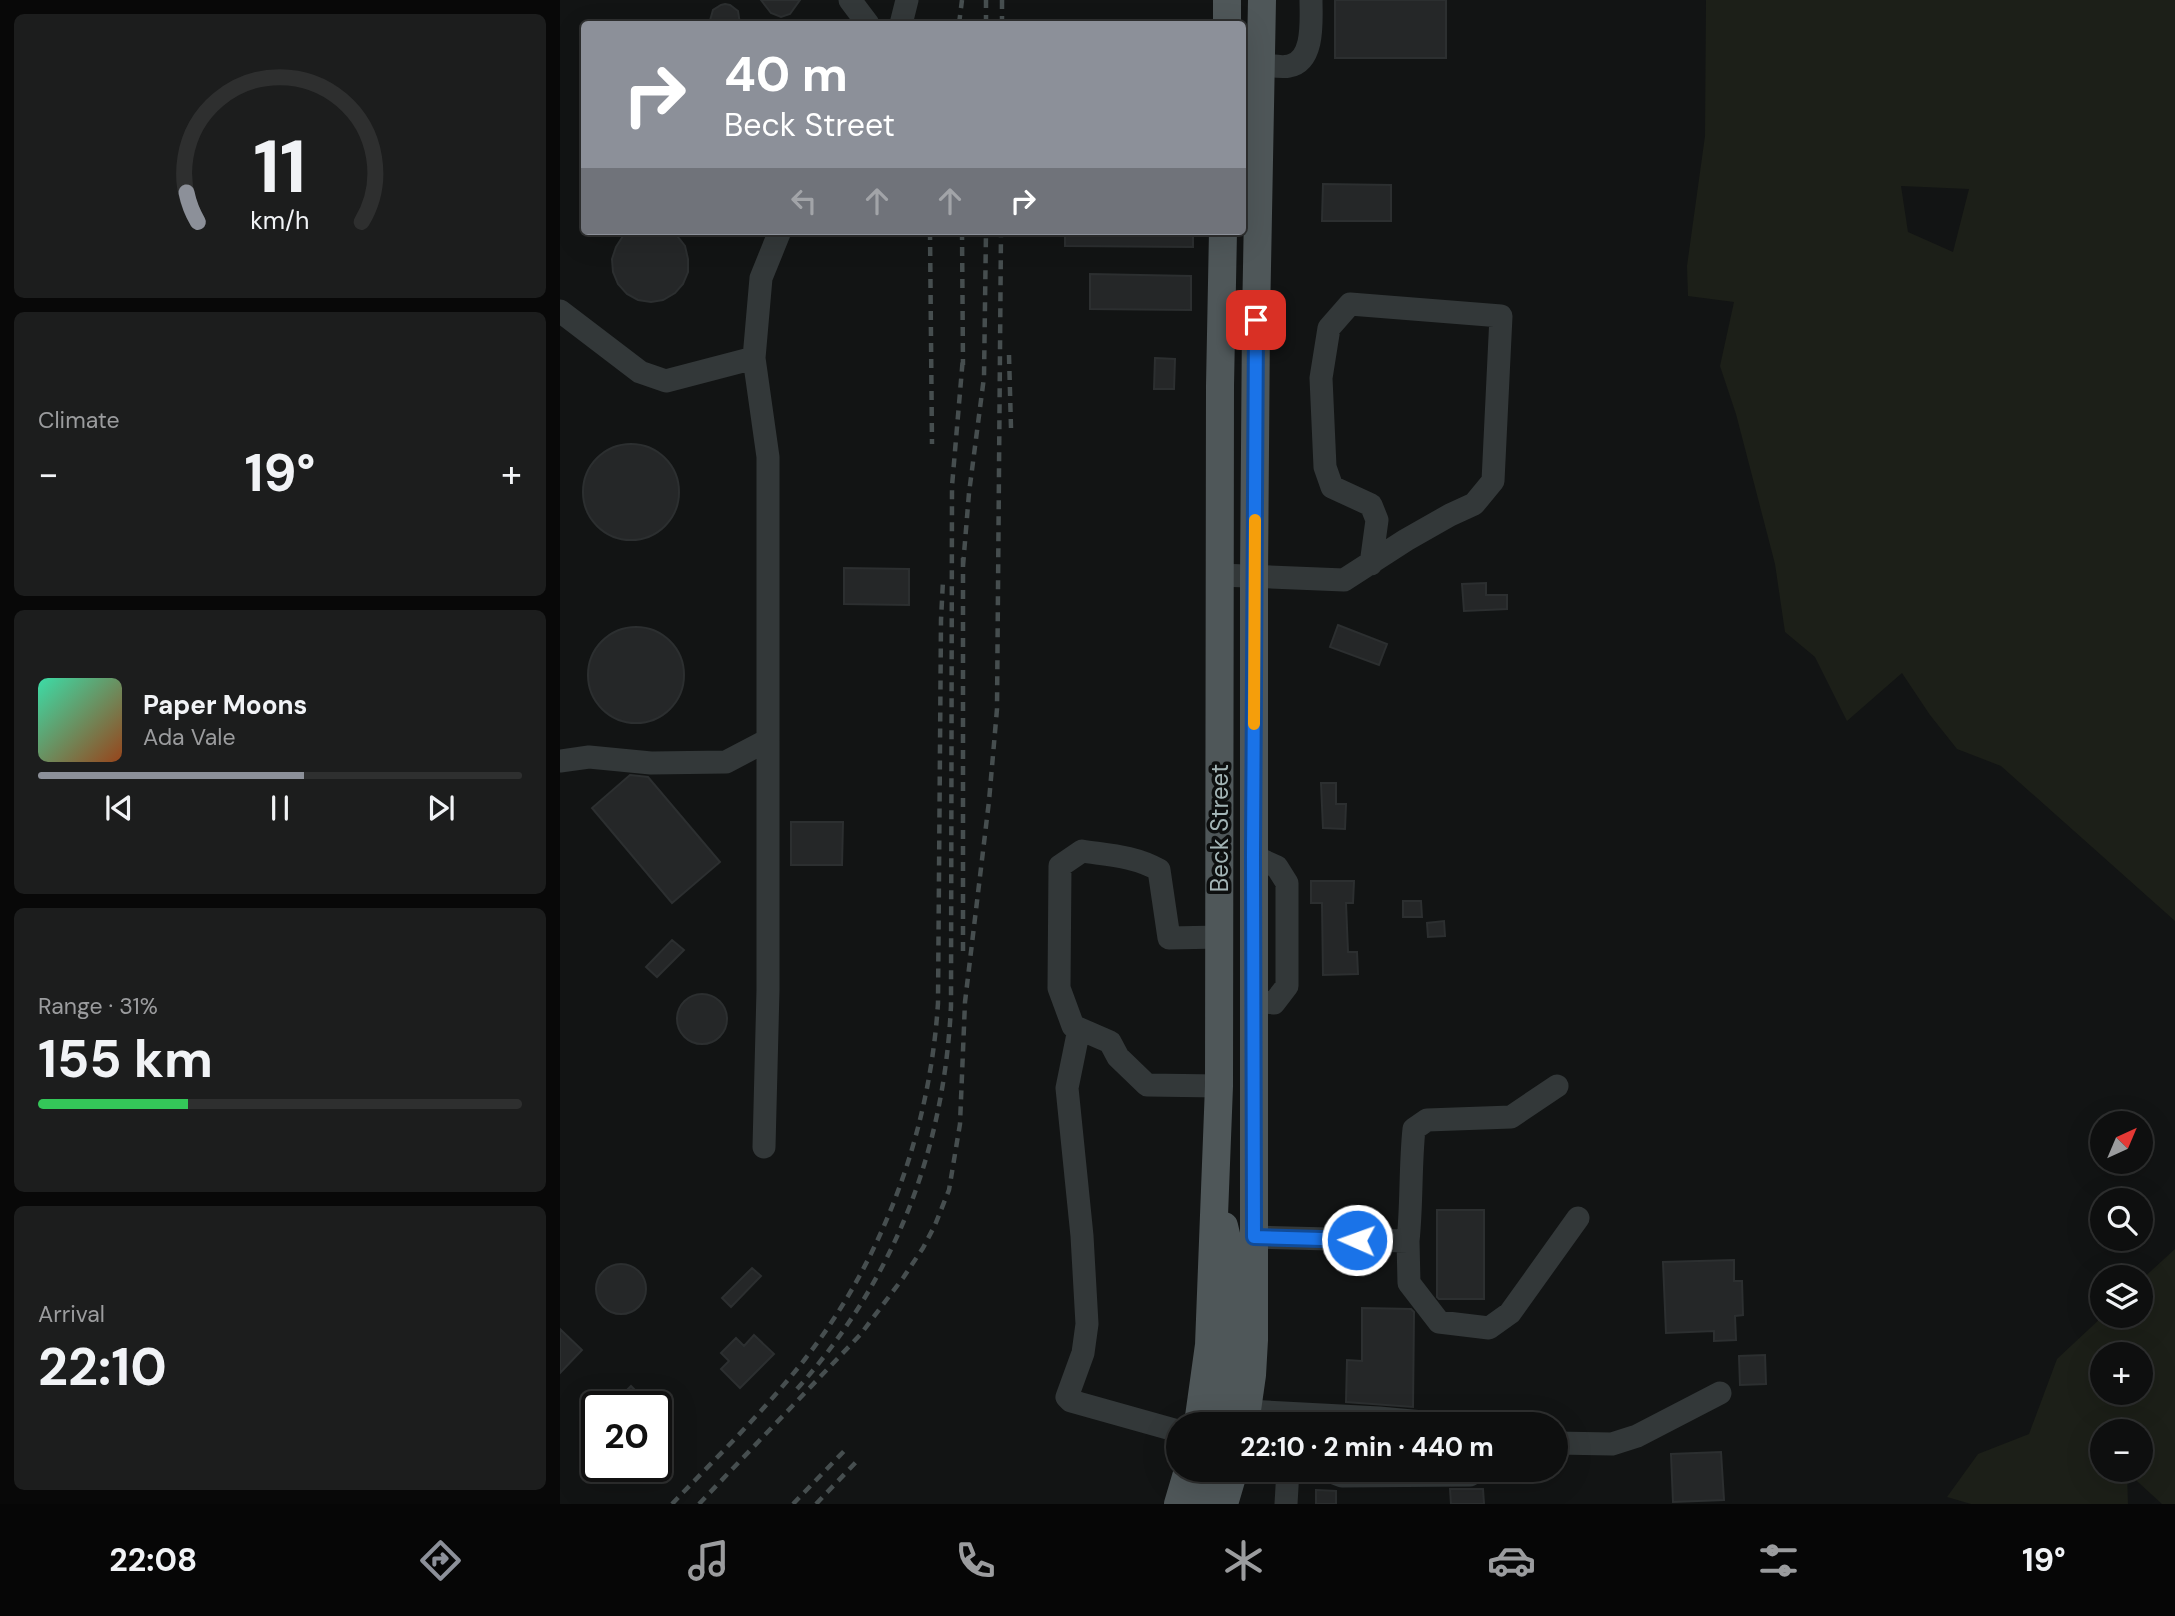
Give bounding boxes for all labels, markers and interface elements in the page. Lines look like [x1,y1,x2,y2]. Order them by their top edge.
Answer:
text: 40 m [724,42,848,106]
icon: right [609,49,700,140]
text: Beck Street [724,104,895,146]
text: 11 [254,120,307,215]
icon: left [785,182,823,220]
icon: ahead [858,182,896,220]
icon: ahead [931,182,969,220]
icon: right [1004,182,1042,220]
text: km/h [250,204,310,237]
pin [1226,290,1286,350]
icon: arrive [1237,301,1275,339]
text: Climate [38,405,120,435]
text: 19° [245,439,315,507]
text: − [38,449,59,499]
text: + [501,449,522,499]
text: Paper Moons [143,688,307,722]
text: Ada Vale [143,722,236,752]
street label: Beck Street [1204,764,1235,892]
icon: previous [100,789,138,827]
icon: pause [261,789,299,827]
icon: next [422,789,460,827]
text: Range · 31% [38,991,158,1021]
text: 155 km [38,1025,213,1093]
north arrow [2090,1111,2152,1174]
map controls [2090,1111,2153,1482]
button: search [2090,1188,2153,1251]
position arrow [1320,1203,1394,1277]
button: layers [2090,1265,2153,1328]
text: Arrival [38,1299,105,1329]
text: 22:10 [38,1333,167,1401]
button: + [2090,1342,2153,1405]
speed limit sign: 20 [581,1391,672,1482]
button: − [2090,1419,2153,1482]
text: 22:10 · 2 min · 440 m [1240,1430,1494,1464]
icon: directions [416,1536,465,1585]
icon: music [684,1536,733,1585]
icon: phone [951,1536,1000,1585]
icon: climate [1219,1536,1268,1585]
icon: car [1487,1536,1536,1585]
icon: filters [1754,1536,1803,1585]
text: 22:08 [109,1539,197,1581]
text: 19° [2022,1539,2066,1581]

